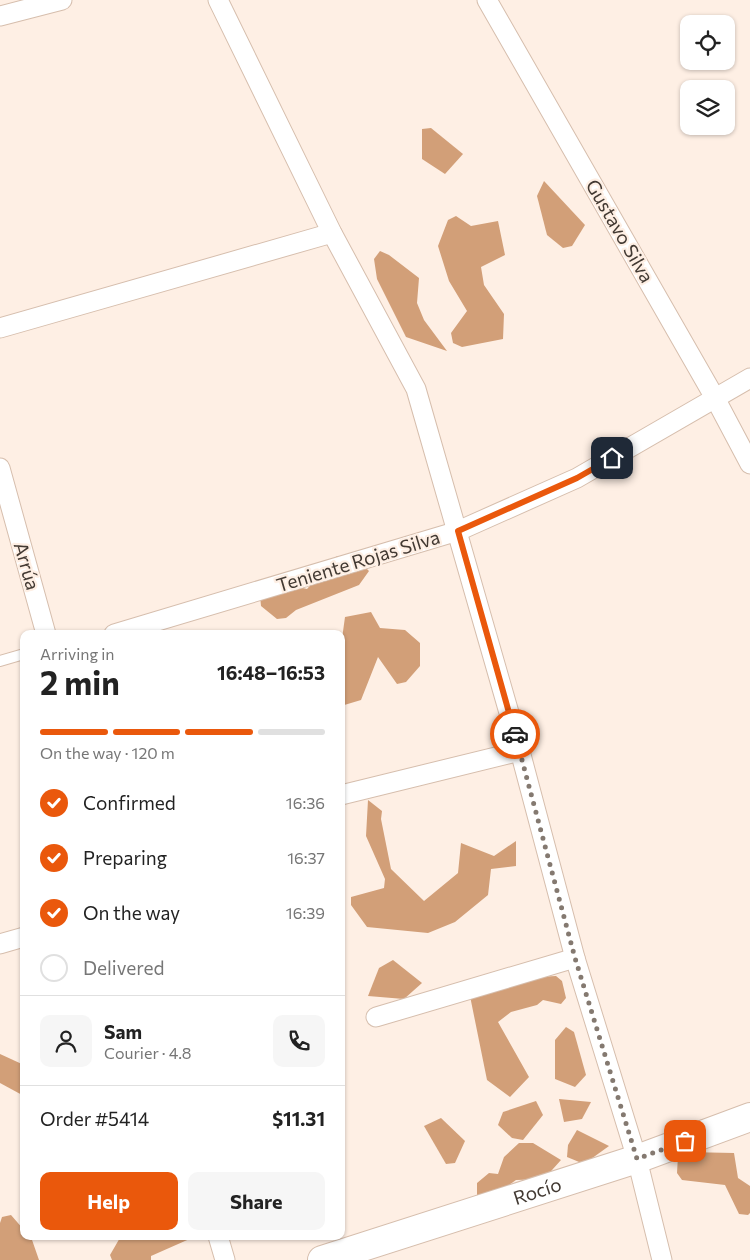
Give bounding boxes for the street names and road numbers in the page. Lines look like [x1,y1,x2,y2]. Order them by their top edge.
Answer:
street label: Gustavo Silva [582,175,659,286]
street label: Teniente Rojas Silva [273,525,442,596]
street label: Arrúa [10,539,45,593]
street label: Rocío [510,1172,564,1209]

